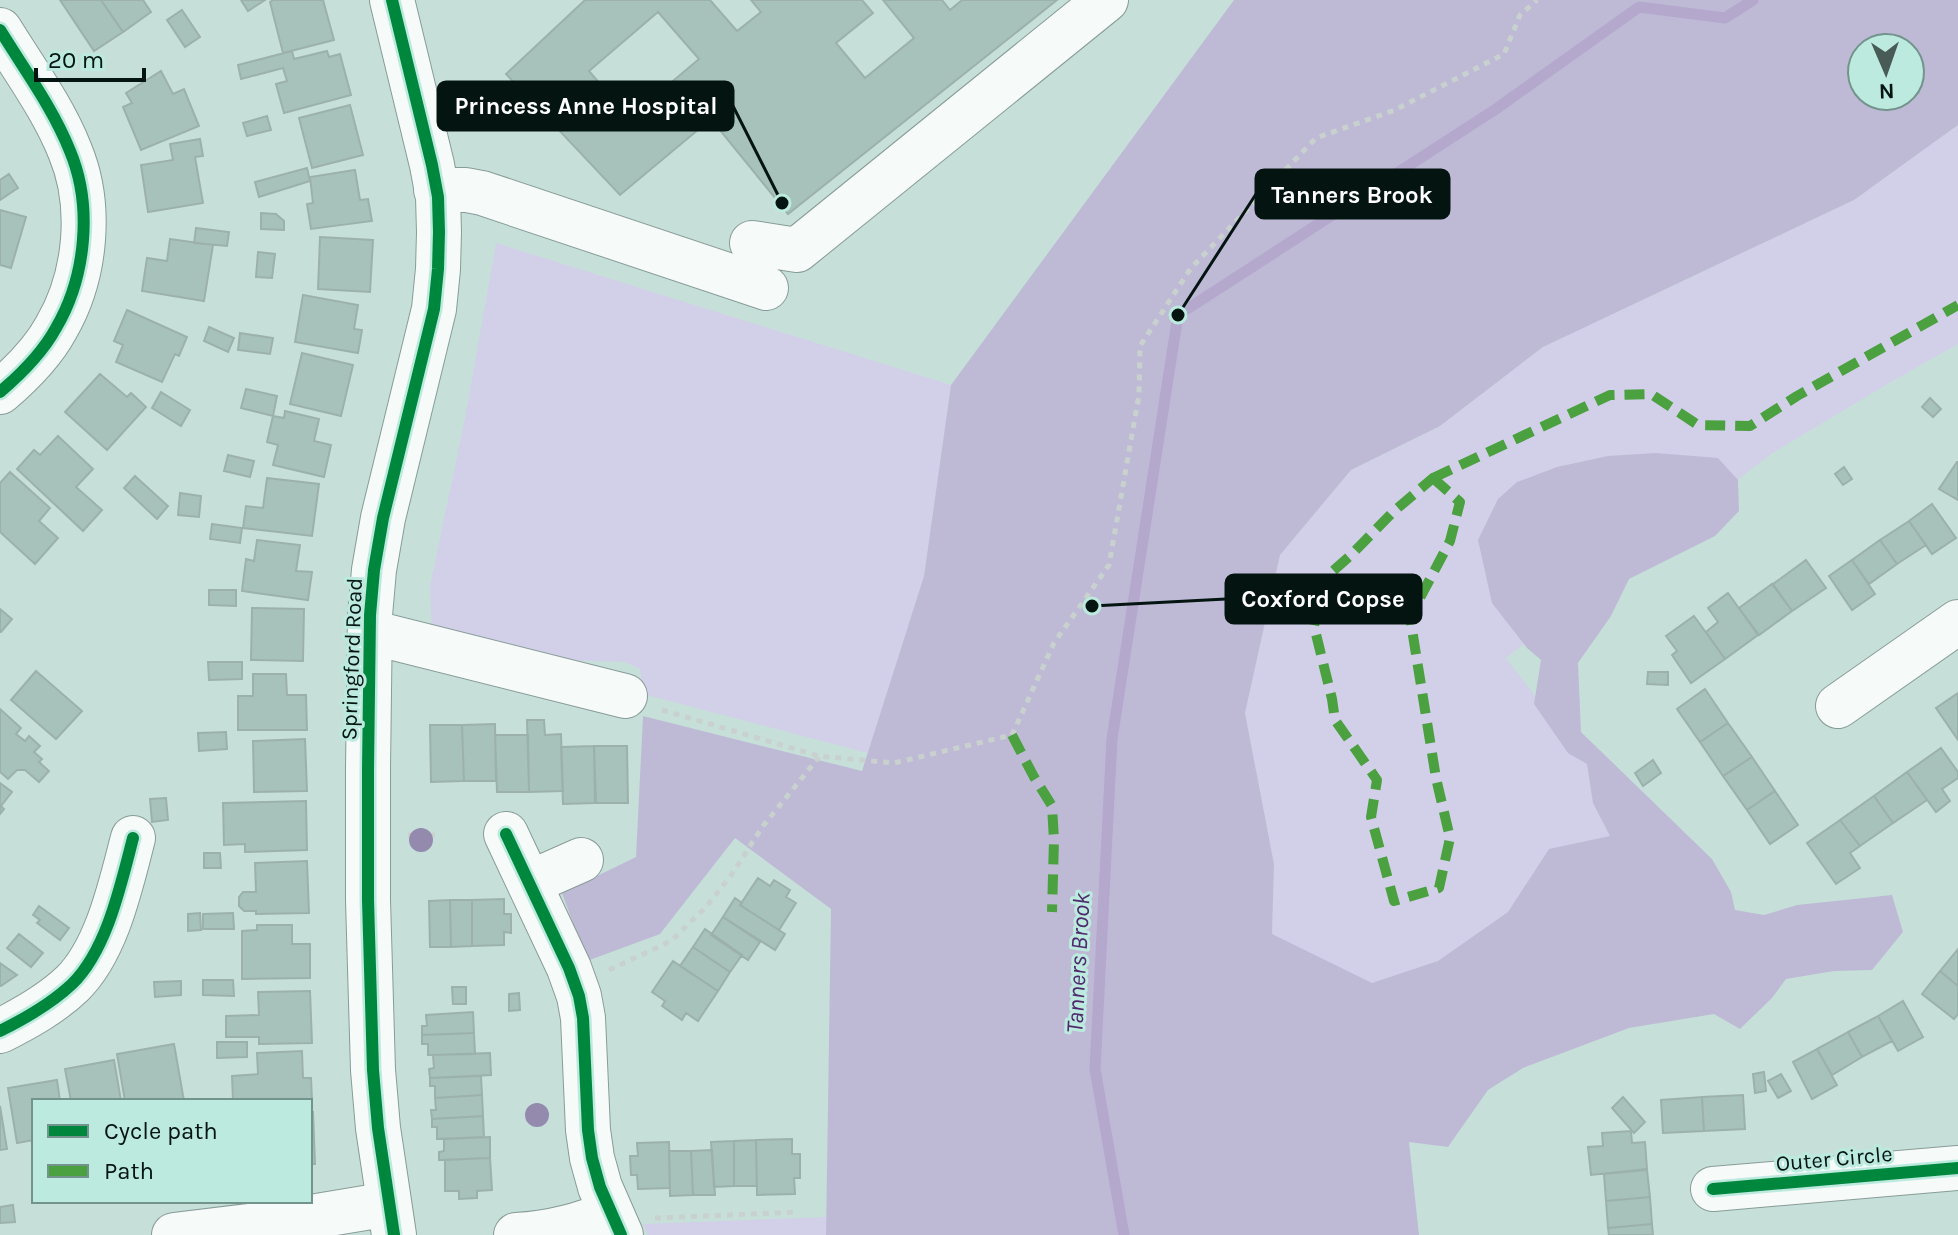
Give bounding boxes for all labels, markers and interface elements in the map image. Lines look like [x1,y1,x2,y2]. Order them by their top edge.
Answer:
scale bar [36,32,144,82]
north arrow [1846,32,1926,112]
text: 20 m [48,46,104,74]
text: N [1878,78,1895,104]
callout: Princess Anne Hospital [438,82,733,130]
text: Princess Anne Hospital [454,92,718,120]
callout: Tanners Brook [1256,170,1449,218]
text: Tanners Brook [1271,181,1433,209]
callout: Coxford Copse [1226,575,1421,623]
street label: Springford Road [336,577,368,741]
text: Coxford Copse [1241,585,1405,613]
water label: Tanners Brook [1060,891,1096,1034]
legend [32,1099,312,1203]
text: Cycle path [104,1117,218,1145]
street label: Outer Circle [1775,1141,1894,1177]
text: Path [104,1157,154,1185]

